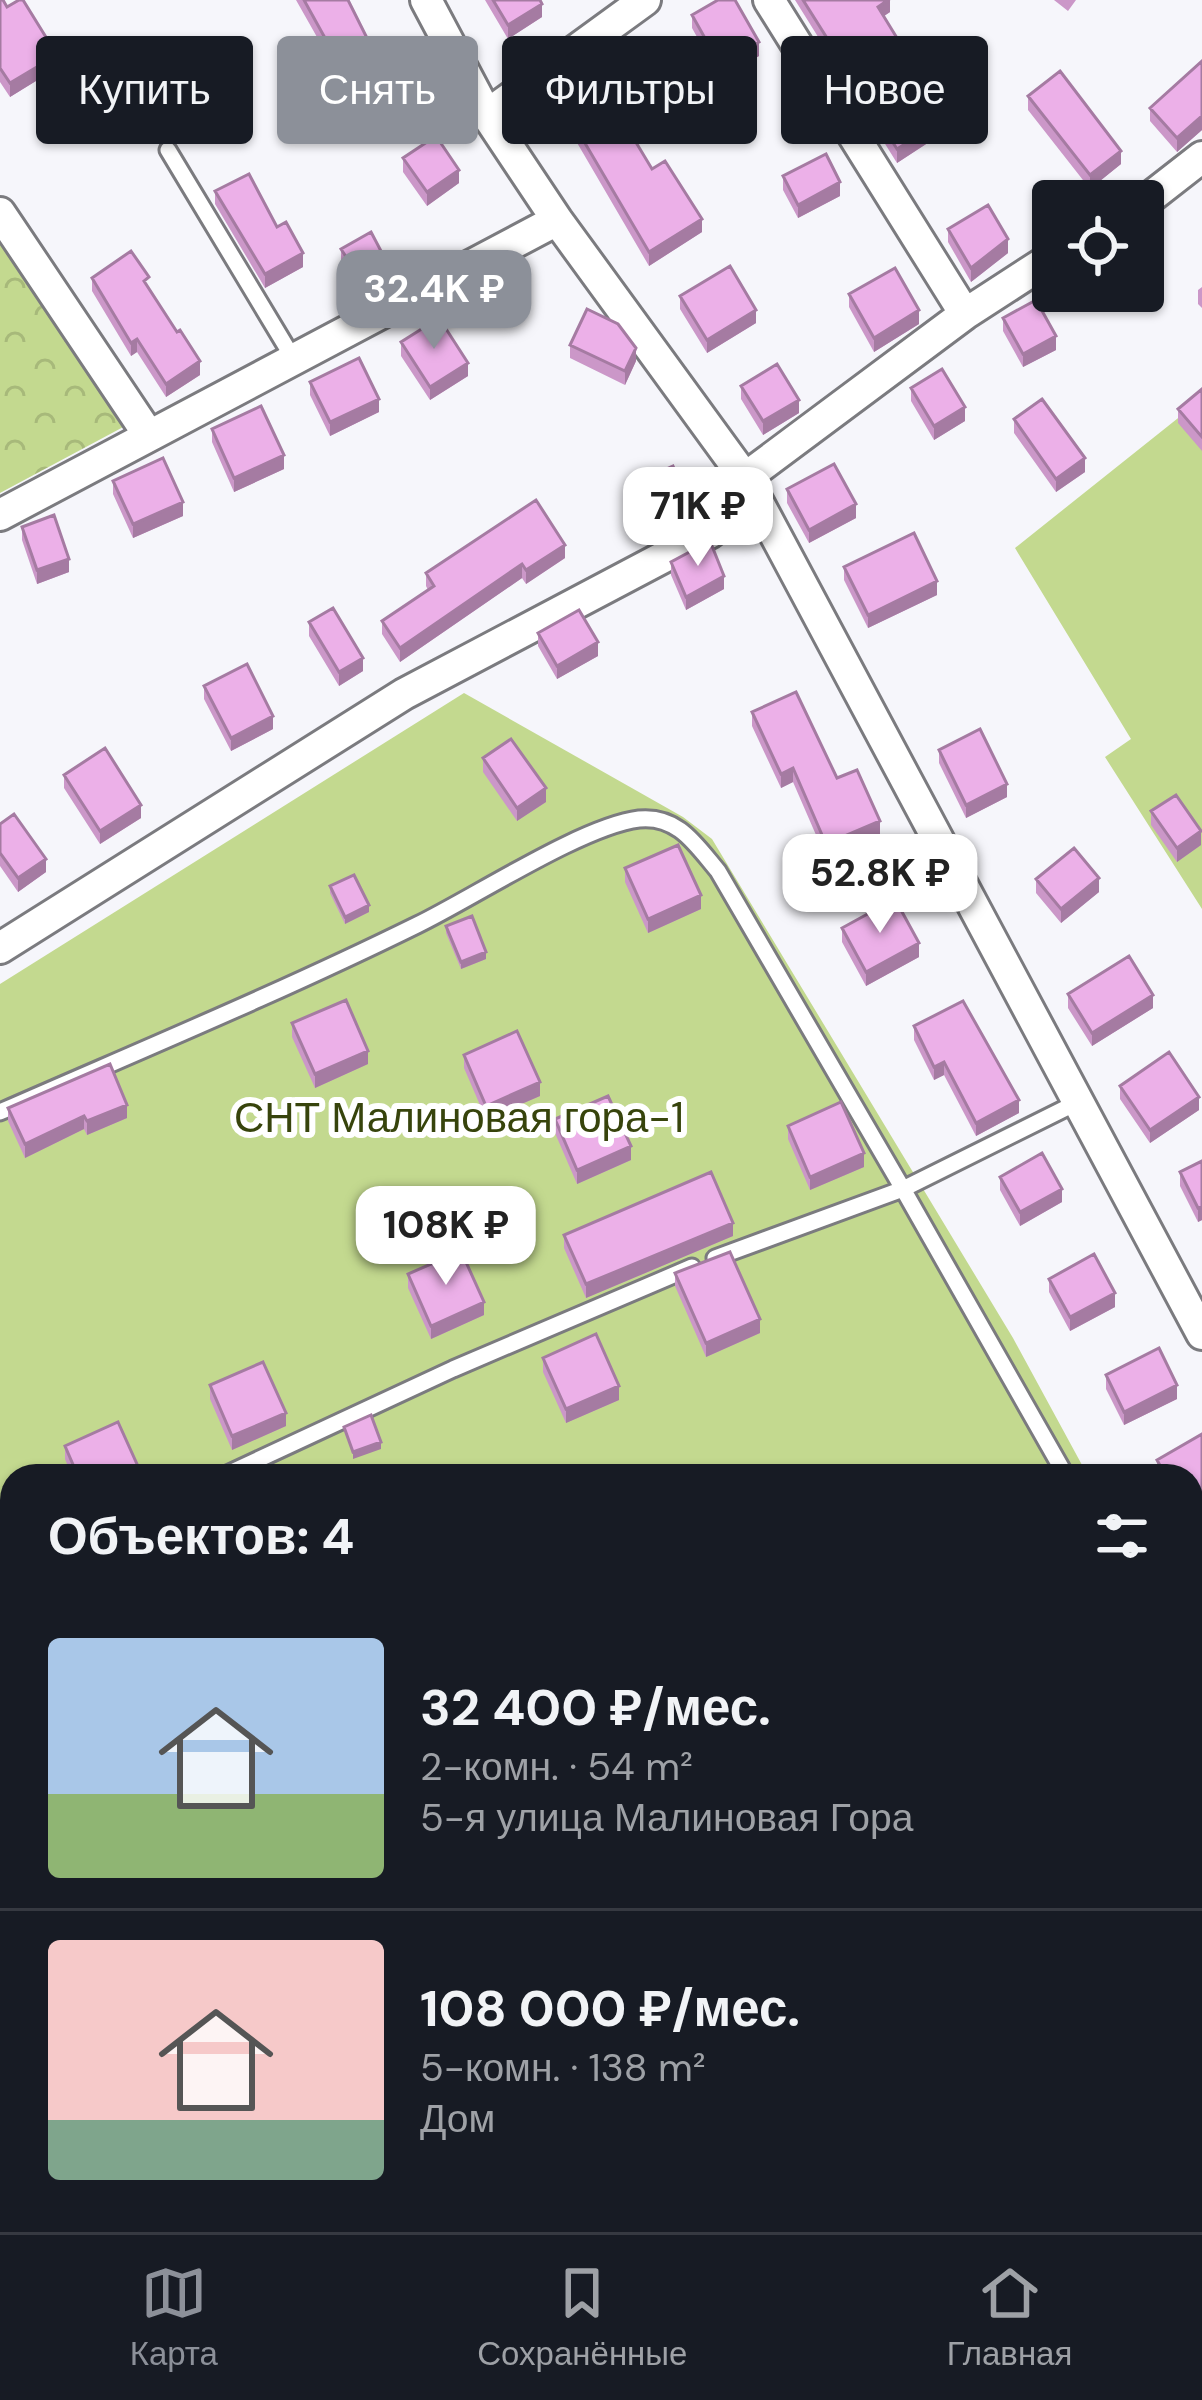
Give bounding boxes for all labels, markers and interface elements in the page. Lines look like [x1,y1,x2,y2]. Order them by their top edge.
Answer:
chip: Купить [36,36,253,144]
chip: Снять [277,36,478,144]
chip: Фильтры [502,36,757,144]
chip: Новое [781,36,988,144]
map controls [1032,180,1164,312]
button: locate [1032,180,1164,312]
pin: 32.4K ₽ [323,250,545,352]
text: 32.4K ₽ [363,263,505,314]
pin: 71K ₽ [614,467,782,569]
text: 71K ₽ [650,480,746,531]
pin: 52.8K ₽ [769,834,991,936]
text: 52.8K ₽ [809,847,951,898]
park label: СНТ Малиновая гора-1 [234,1090,684,1145]
pin: 108K ₽ [348,1186,544,1288]
text: 108K ₽ [383,1199,509,1250]
text: Объектов: 4 [48,1503,354,1570]
icon: filters [1089,1503,1155,1569]
text: 32 400 ₽/мес. [420,1674,771,1741]
icon: home [144,1686,288,1830]
text: 2-комн. · 54 m² [420,1741,693,1792]
text: 5-я улица Малиновая Гора [420,1792,913,1843]
text: 108 000 ₽/мес. [420,1975,800,2042]
icon: home [144,1988,288,2132]
text: 5-комн. · 138 m² [420,2042,706,2093]
text: Дом [420,2093,495,2144]
tab: Карта [130,2260,218,2375]
tab: Сохранённые [477,2260,687,2375]
tab: Главная [947,2260,1072,2375]

